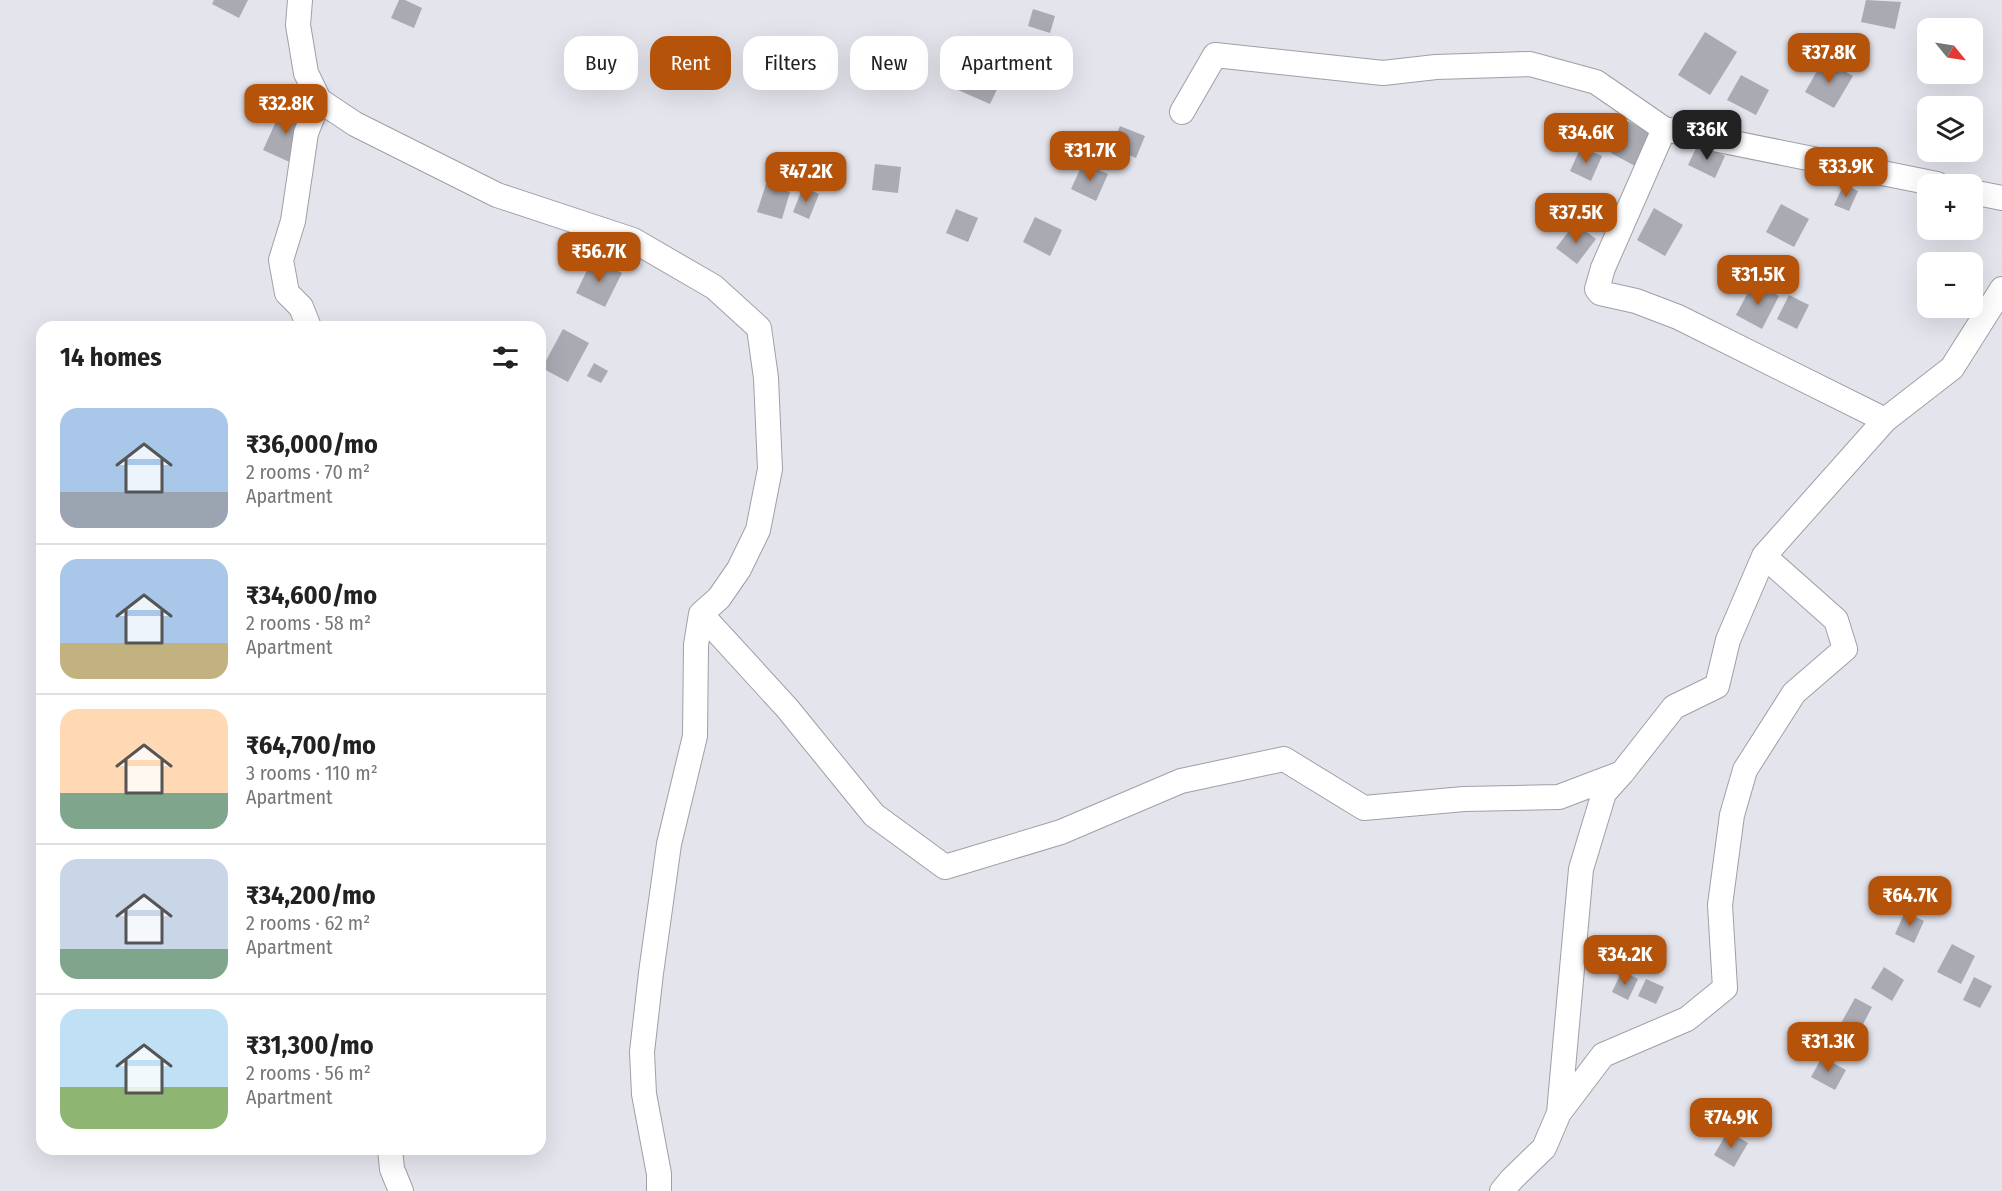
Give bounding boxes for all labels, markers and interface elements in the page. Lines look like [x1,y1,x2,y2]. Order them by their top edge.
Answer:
north arrow [1917,18,1983,84]
map controls [1917,18,1983,318]
pin: ₹37.8K [1780,33,1878,84]
chip: Buy [564,36,638,90]
chip: Rent [650,36,731,90]
chip: Filters [743,36,838,90]
chip: New [850,36,928,90]
chip: Apartment [940,36,1073,90]
text: ₹37.8K [1802,40,1856,64]
pin: ₹32.8K [237,84,335,135]
text: ₹32.8K [258,91,314,115]
button: layers [1917,96,1983,162]
pin: ₹36K [1671,110,1743,161]
pin: ₹34.6K [1537,113,1635,164]
text: ₹36K [1686,117,1728,141]
text: ₹34.6K [1558,120,1614,144]
pin: ₹31.7K [1041,131,1139,182]
text: ₹31.7K [1064,138,1116,162]
pin: ₹33.9K [1797,147,1895,198]
pin: ₹47.2K [757,152,855,203]
text: ₹33.9K [1819,154,1873,178]
text: ₹47.2K [779,159,833,183]
button: + [1917,174,1983,240]
pin: ₹37.5K [1527,193,1625,244]
text: ₹37.5K [1549,200,1603,224]
pin: ₹56.7K [550,232,648,283]
text: ₹56.7K [572,239,626,263]
button: − [1917,252,1983,318]
pin: ₹31.5K [1709,255,1807,306]
text: ₹31.5K [1731,262,1785,286]
icon: filters [489,341,522,374]
text: 14 homes [60,342,162,373]
text: ₹36,000/mo [246,429,378,460]
icon: home [108,432,180,504]
text: 2 rooms · 70 m² [246,460,370,484]
text: Apartment [246,484,333,508]
text: ₹34,600/mo [246,580,377,611]
icon: home [108,583,180,655]
text: 2 rooms · 58 m² [246,611,371,635]
text: Apartment [246,635,333,659]
text: ₹64,700/mo [246,730,376,761]
icon: home [108,733,180,805]
text: 3 rooms · 110 m² [246,761,378,785]
text: Apartment [246,785,333,809]
pin: ₹64.7K [1861,876,1959,927]
text: ₹34,200/mo [246,880,376,911]
icon: home [108,883,180,955]
text: ₹64.7K [1882,883,1938,907]
text: 2 rooms · 62 m² [246,911,370,935]
text: Apartment [246,935,333,959]
pin: ₹34.2K [1576,935,1674,986]
text: ₹34.2K [1598,942,1652,966]
pin: ₹31.3K [1779,1022,1877,1073]
text: ₹31.3K [1801,1029,1855,1053]
text: ₹31,300/mo [246,1030,374,1061]
icon: home [108,1033,180,1105]
text: 2 rooms · 56 m² [246,1061,371,1085]
text: Apartment [246,1085,333,1109]
pin: ₹74.9K [1682,1098,1780,1149]
text: ₹74.9K [1704,1105,1758,1129]

